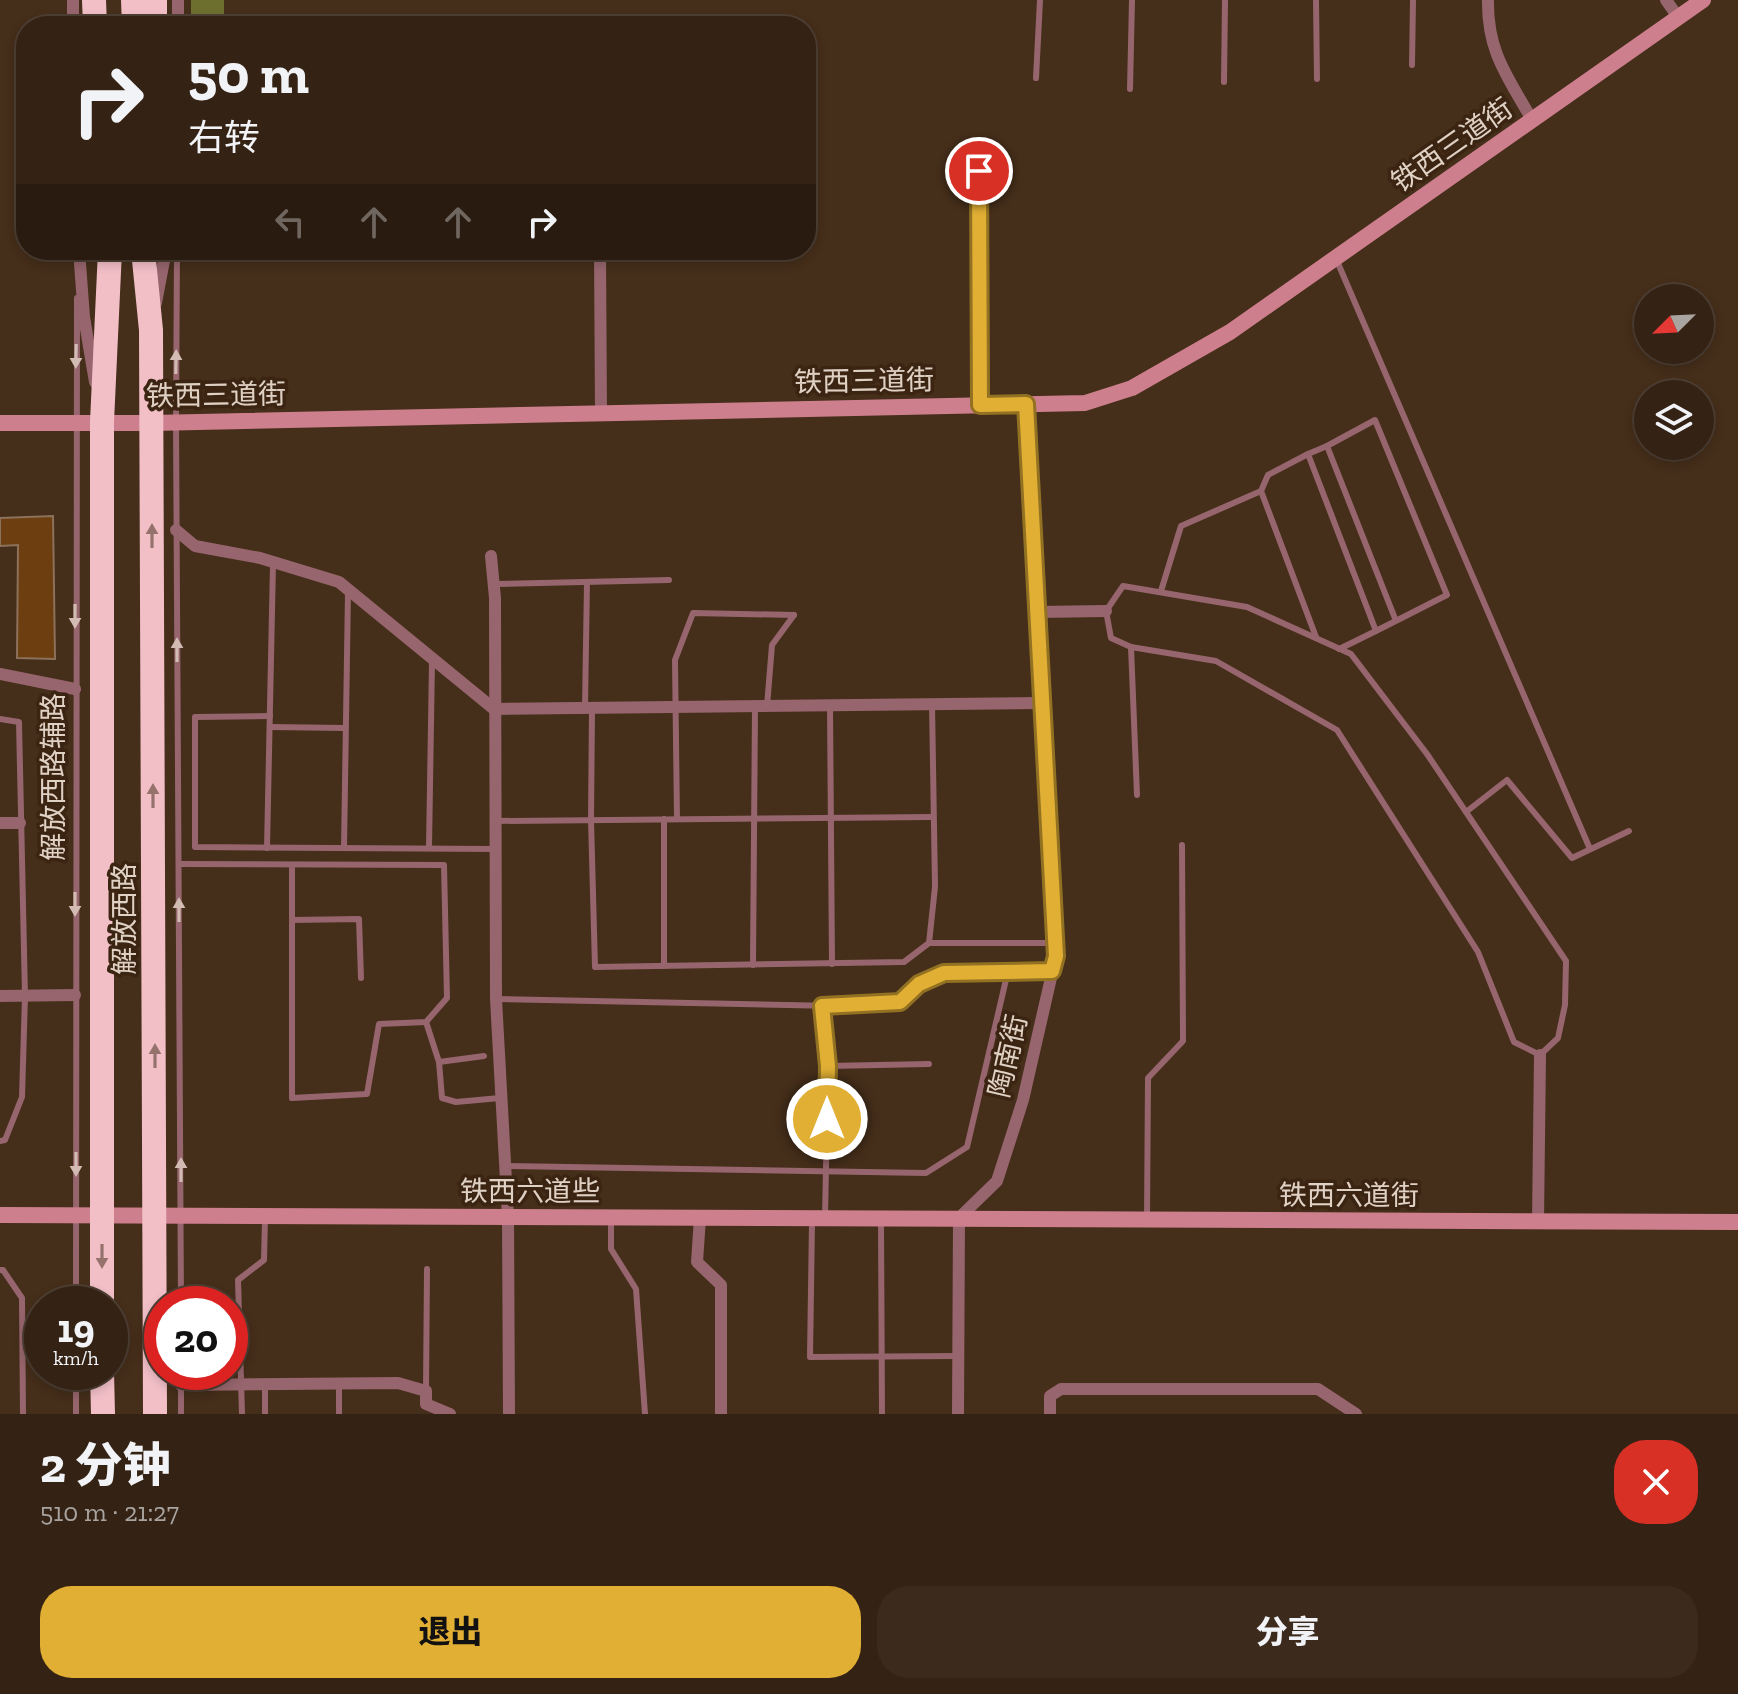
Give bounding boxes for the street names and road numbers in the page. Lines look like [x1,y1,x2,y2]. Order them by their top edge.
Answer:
street label: 铁西三道街 [1385,91,1519,199]
street label: 铁西三道街 [794,363,934,399]
street label: 铁西三道街 [146,377,286,413]
street label: 解放西路辅路 [37,693,70,861]
street label: 解放西路 [108,863,141,975]
street label: 陶南街 [982,1011,1034,1101]
street label: 铁西六道些 [460,1175,600,1208]
street label: 铁西六道街 [1279,1179,1419,1212]

